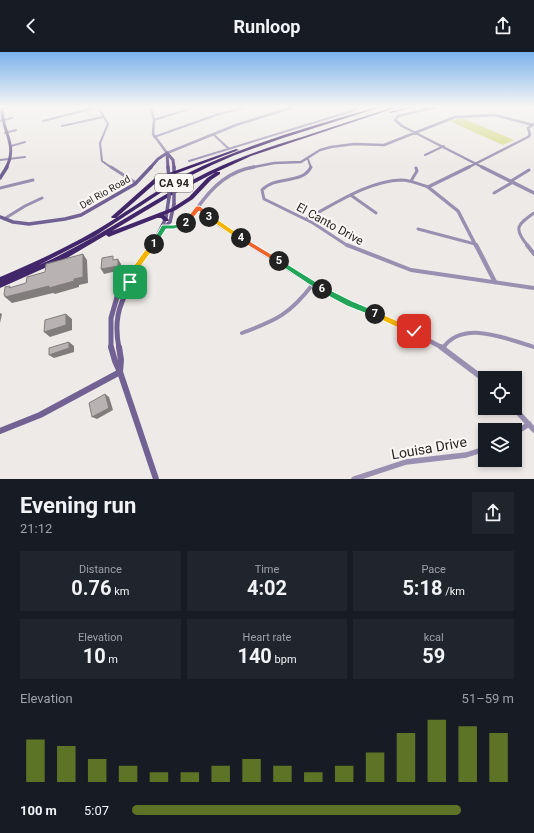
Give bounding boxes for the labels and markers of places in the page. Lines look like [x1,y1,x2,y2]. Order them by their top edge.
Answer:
pin: 3 [199,207,219,227]
pin: 2 [176,213,196,233]
pin: 4 [231,228,251,248]
pin: 1 [144,234,164,254]
pin: 5 [269,251,289,271]
pin [113,265,147,299]
pin: 6 [312,279,332,299]
pin: 7 [365,304,385,324]
pin [397,314,431,348]

